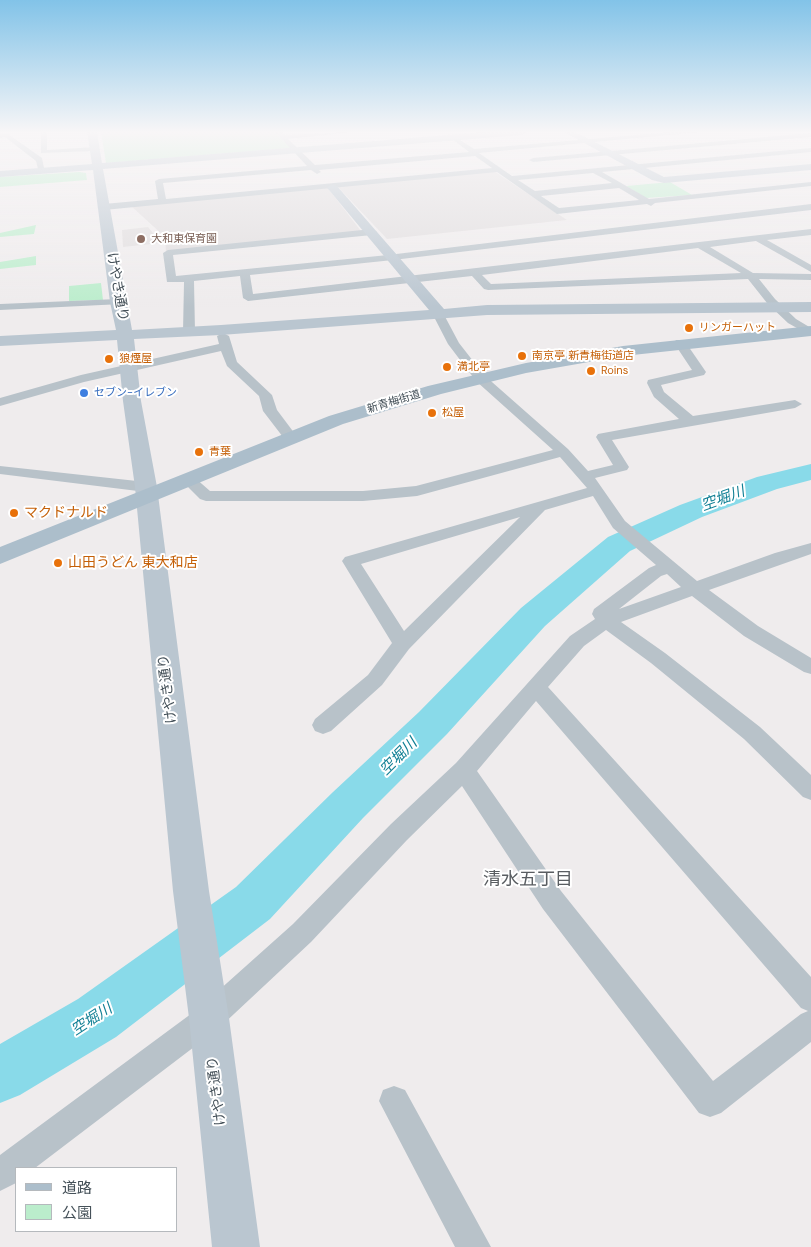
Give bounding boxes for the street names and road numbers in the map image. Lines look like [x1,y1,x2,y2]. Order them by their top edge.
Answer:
street label: けやき通り [103,251,131,323]
street label: 新青梅街道 [366,388,422,416]
street label: けやき通り [155,653,181,725]
street label: けやき通り [204,1055,230,1127]

